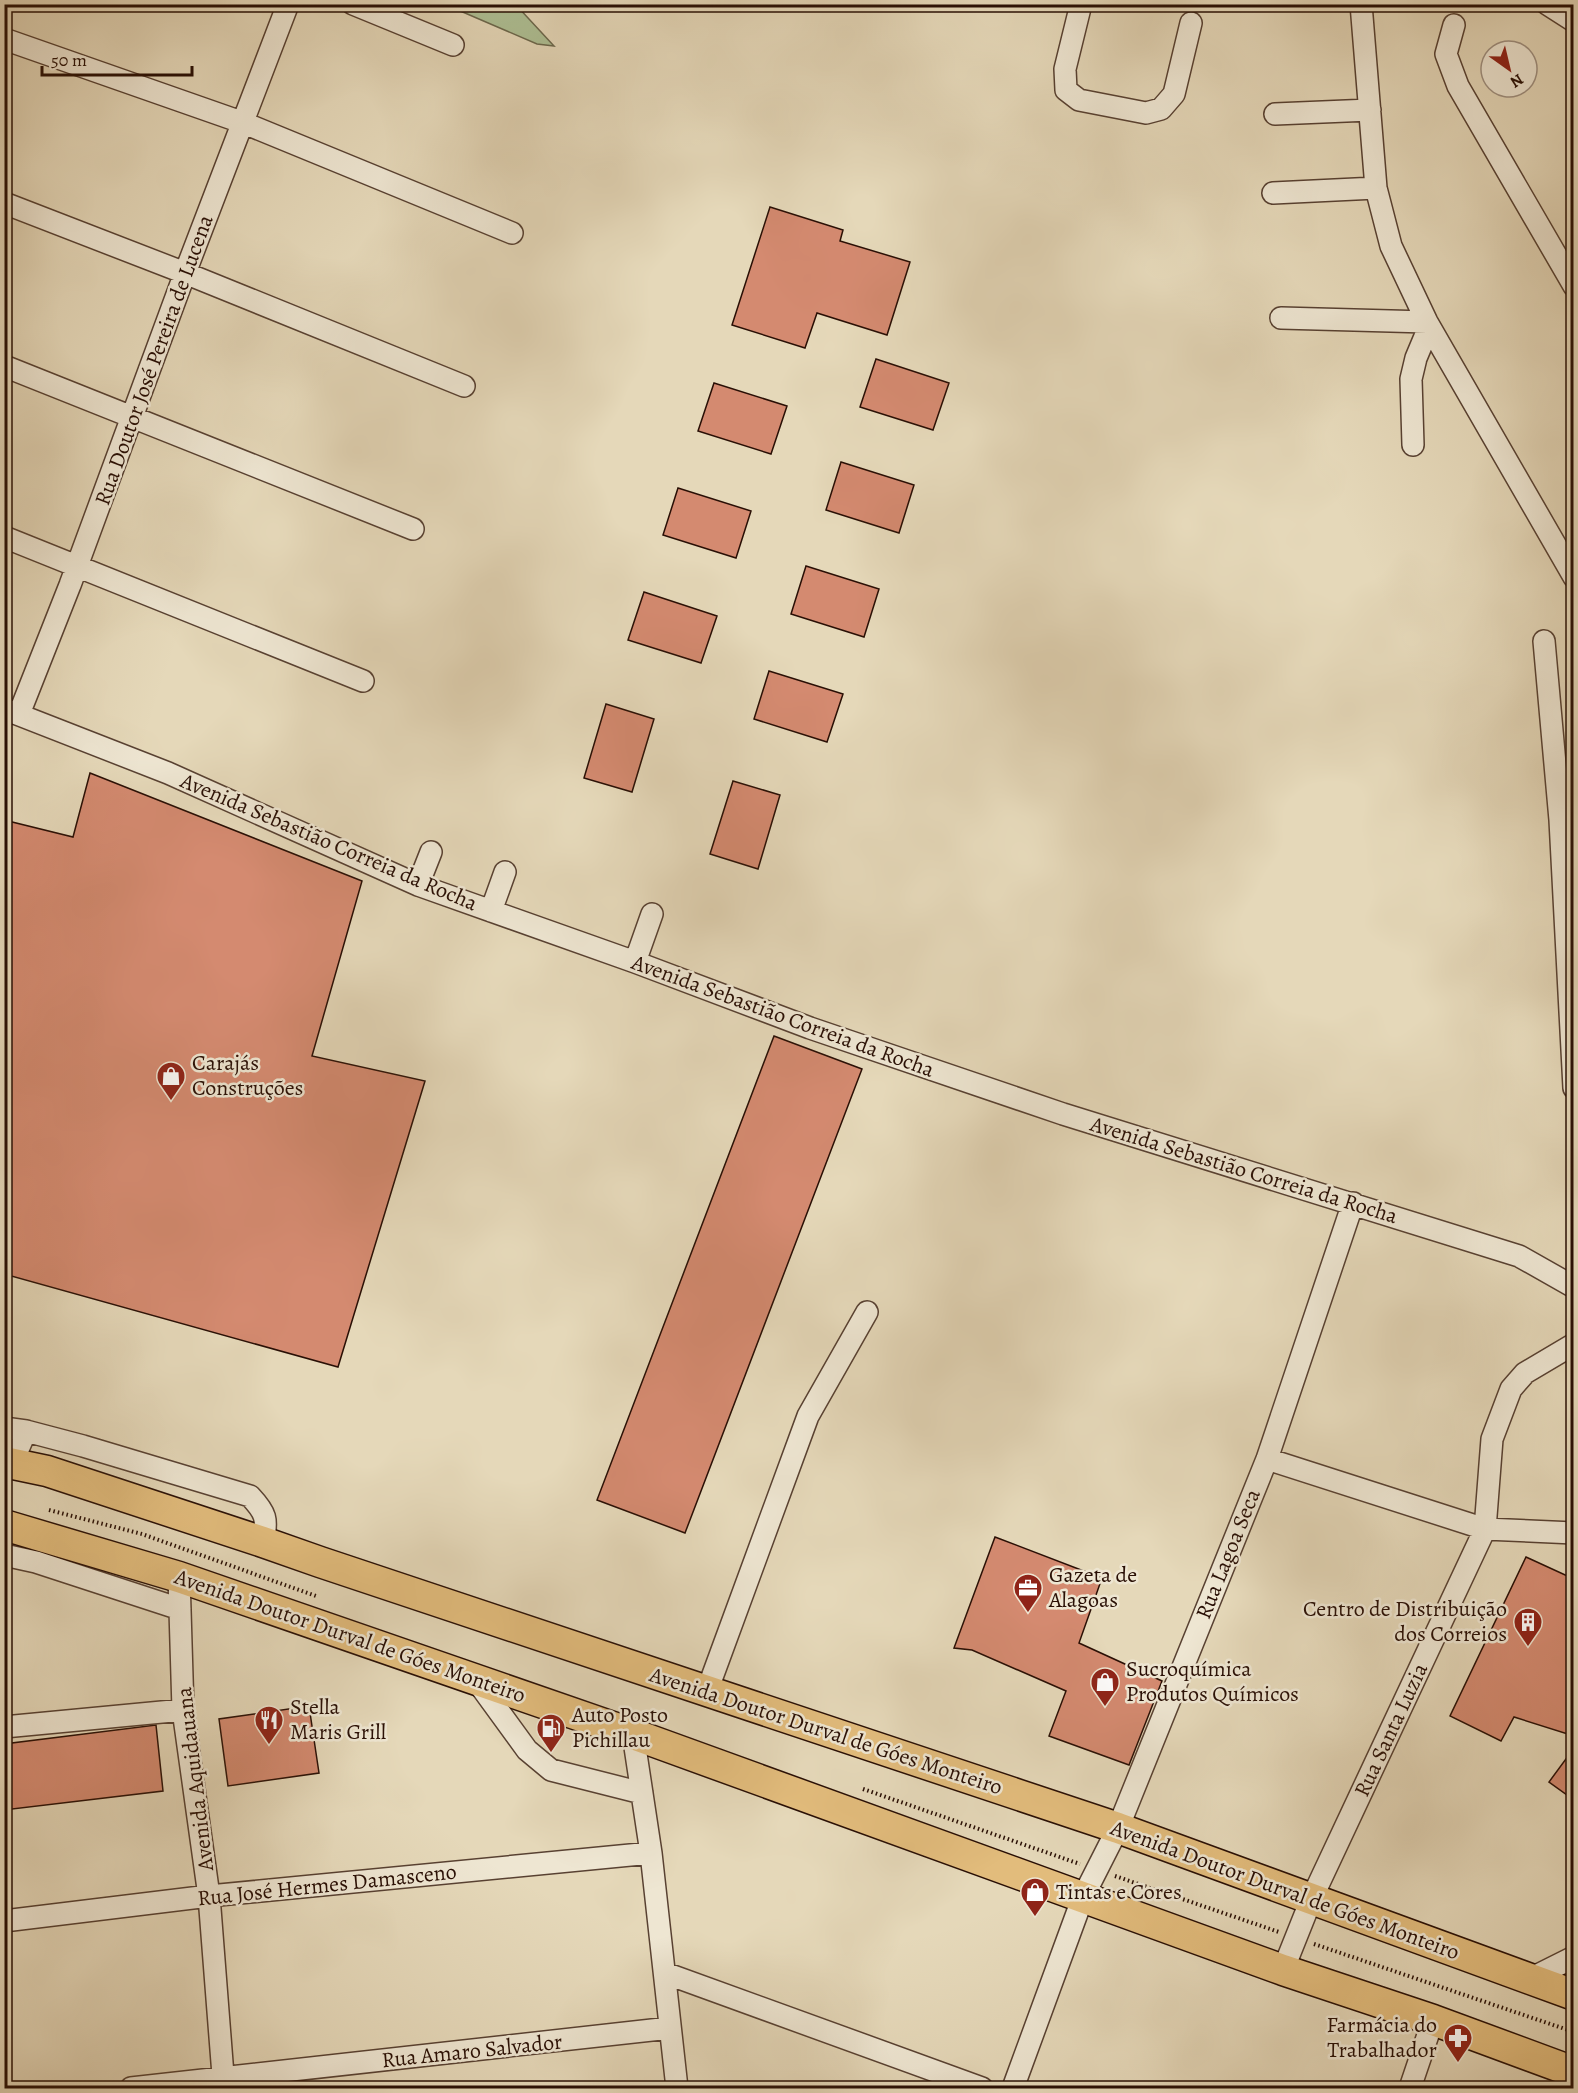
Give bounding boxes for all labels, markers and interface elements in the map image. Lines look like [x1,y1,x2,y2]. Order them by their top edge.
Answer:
scale bar [42,39,192,77]
north arrow [1479,39,1539,99]
text: 50 m [51,48,87,72]
text: N [1506,68,1528,93]
street label: Rua Doutor José Pereira de Lucena [87,210,221,509]
street label: Avenida Sebastião Correia da Rocha [175,765,483,919]
street label: Avenida Sebastião Correia da Rocha [627,947,939,1085]
place label: Carajás Construções [192,1048,303,1103]
shop icon: Carajás Construções [155,1060,187,1102]
street label: Avenida Sebastião Correia da Rocha [1086,1109,1402,1231]
street label: Rua Lagoa Seca [1188,1484,1268,1623]
place label: Gazeta de Alagoas [1048,1560,1137,1615]
street label: Avenida Doutor Durval de Góes Monteiro [170,1561,529,1710]
office icon: Gazeta de Alagoas [1012,1572,1044,1614]
place label: Centro de Distribuição dos Correios [1303,1594,1507,1649]
building icon: Centro de Distribuição dos Correios [1512,1606,1544,1648]
place label: Sucroquímica Produtos Químicos [1126,1654,1299,1709]
street label: Rua Santa Luzia [1347,1658,1435,1802]
street label: Avenida Doutor Durval de Góes Monteiro [645,1659,1006,1802]
shop icon: Sucroquímica Produtos Químicos [1089,1666,1121,1708]
street label: Avenida Aquidauana [169,1685,221,1874]
place label: Stella Maris Grill [290,1692,386,1747]
place label: Auto Posto Pichillau [571,1700,668,1755]
restaurant icon: Stella Maris Grill [253,1704,285,1746]
fuel station icon: Auto Posto Pichillau [535,1712,567,1754]
street label: Avenida Doutor Durval de Góes Monteiro [1105,1812,1464,1967]
street label: Rua José Hermes Damasceno [196,1856,458,1914]
shop icon: Tintas e Cores [1019,1876,1051,1918]
place label: Tintas e Cores [1056,1877,1182,1907]
place label: Farmácia do Trabalhador [1327,2010,1437,2065]
pharmacy icon: Farmácia do Trabalhador [1442,2022,1474,2064]
street label: Rua Amaro Salvador [380,2027,564,2075]

